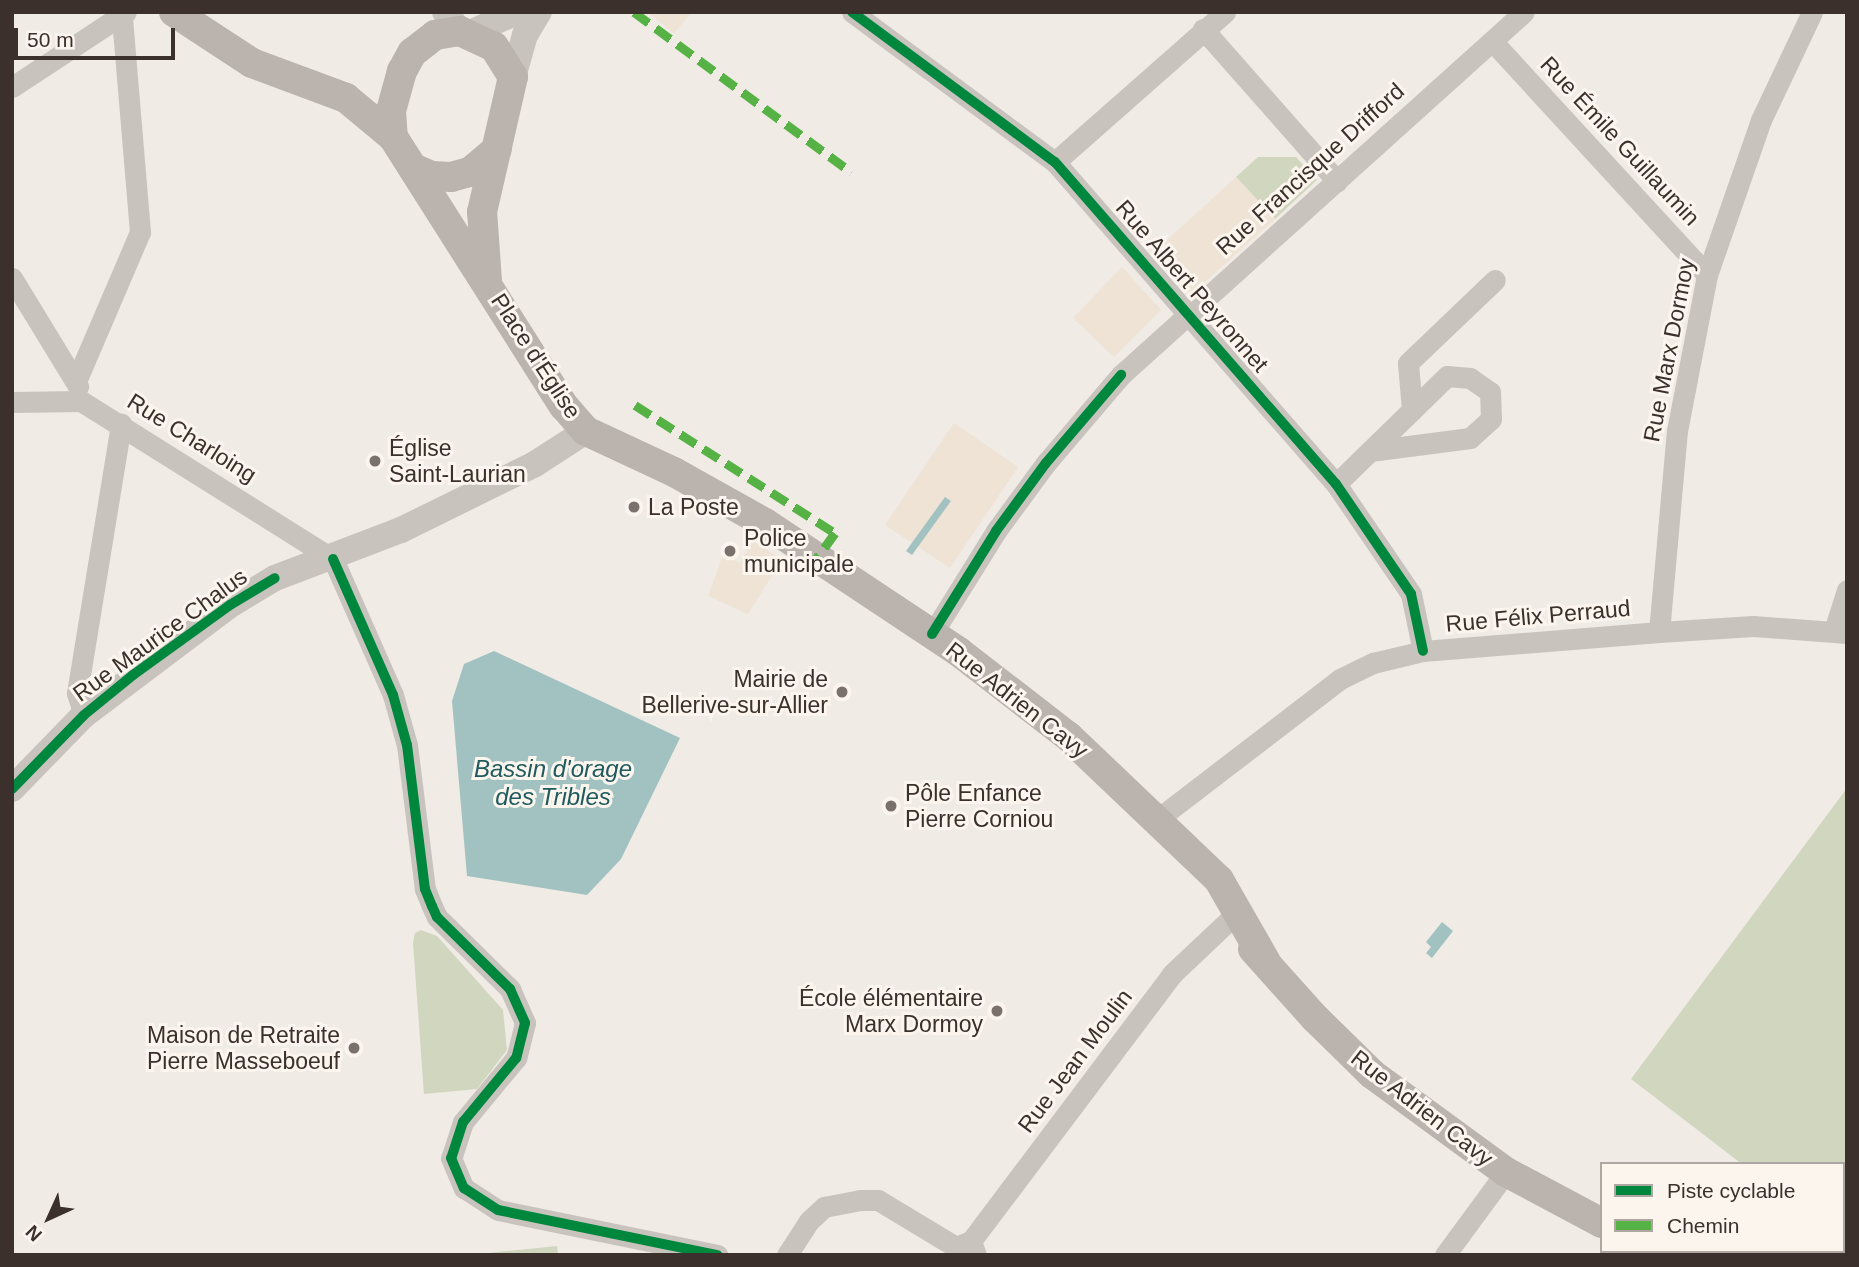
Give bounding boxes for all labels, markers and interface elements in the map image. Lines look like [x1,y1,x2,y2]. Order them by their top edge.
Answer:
scale bar [18,14,178,58]
text: 50 m [27,28,74,51]
street label: Rue Émile Guillaumin [1534,51,1706,231]
street label: Rue Francisque Drifford [1210,77,1410,261]
street label: Rue Albert Peyronnet [1109,194,1275,378]
street label: Rue Marx Dormoy [1638,256,1700,444]
street label: Place d'Église [485,288,587,424]
street label: Rue Charloing [122,387,262,489]
place label: Église Saint-Laurian [389,434,526,488]
marker: Église Saint-Laurian [367,453,383,469]
place label: La Poste [648,493,739,521]
marker: La Poste [626,499,642,515]
place label: Police municipale [744,524,854,578]
marker: Police municipale [722,543,738,559]
street label: Rue Maurice Chalus [68,563,252,707]
street label: Rue Félix Perraud [1444,594,1632,638]
street label: Rue Adrien Cavy [940,636,1094,764]
place label: Mairie de Bellerive-sur-Allier [641,665,828,719]
marker: Mairie de Bellerive-sur-Allier [834,684,850,700]
water label: Bassin d'orage des Tribles [474,755,632,811]
place label: Pôle Enfance Pierre Corniou [905,779,1053,833]
marker: Pôle Enfance Pierre Corniou [883,798,899,814]
place label: École élémentaire Marx Dormoy [799,984,983,1038]
street label: Rue Jean Moulin [1012,984,1138,1138]
marker: École élémentaire Marx Dormoy [989,1003,1005,1019]
place label: Maison de Retraite Pierre Masseboeuf [147,1021,340,1075]
marker: Maison de Retraite Pierre Masseboeuf [346,1040,362,1056]
street label: Rue Adrien Cavy [1345,1044,1499,1172]
legend [1600,1162,1845,1253]
text: Piste cyclable [1667,1179,1795,1202]
north arrow [14,1183,84,1253]
text: Chemin [1667,1214,1739,1237]
text: N [22,1221,46,1245]

